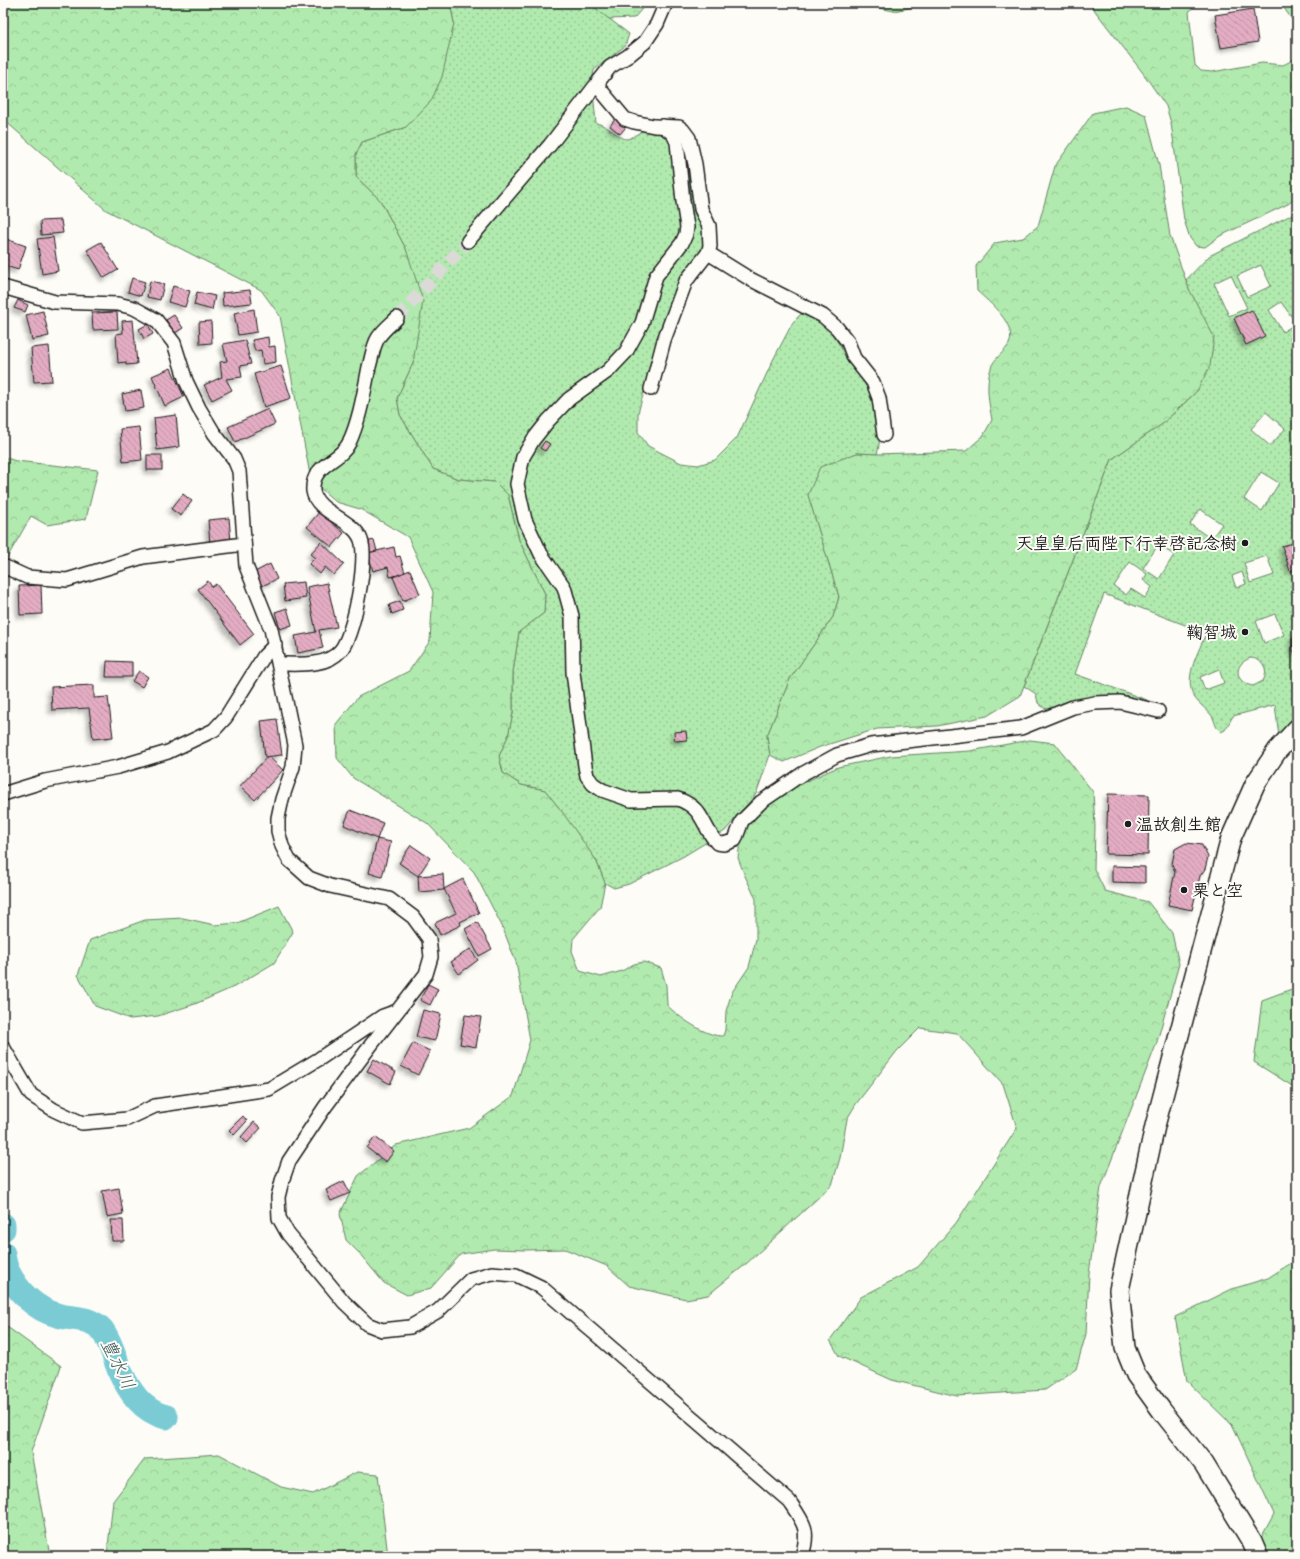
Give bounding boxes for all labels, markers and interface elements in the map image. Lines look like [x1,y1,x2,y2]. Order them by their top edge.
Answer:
place label: 天皇皇后両陛下行幸啓記念樹 [1016,533,1237,553]
marker: 天皇皇后両陛下行幸啓記念樹 [1240,538,1250,548]
place label: 鞠智城 [1186,622,1237,642]
marker: 鞠智城 [1240,627,1250,637]
place label: 温故創生館 [1136,814,1221,834]
marker: 温故創生館 [1123,819,1133,829]
place label: 栗と空 [1192,880,1243,900]
marker: 栗と空 [1179,885,1189,895]
water label: 豊水川 [96,1335,140,1393]

